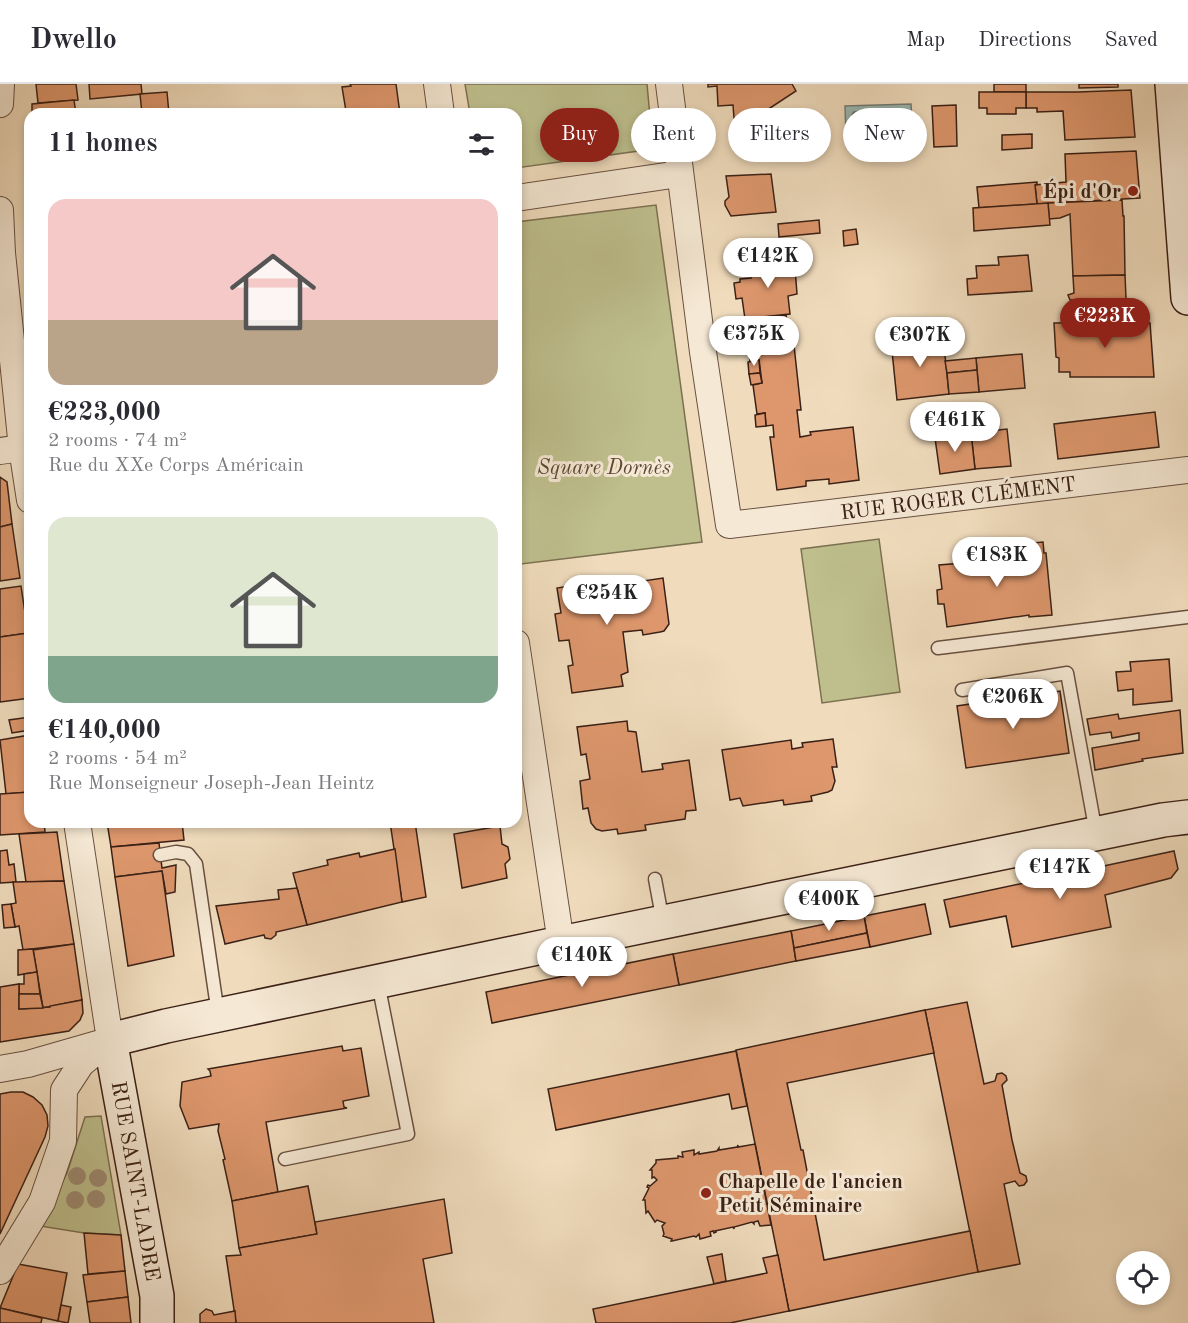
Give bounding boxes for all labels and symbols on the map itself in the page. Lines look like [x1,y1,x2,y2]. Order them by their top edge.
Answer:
place label: Épi d'Or [1043,178,1121,203]
marker: Épi d'Or [1126,184,1140,198]
pin: €142K [726,238,810,289]
pin: €223K [1063,298,1147,349]
pin: €375K [712,316,796,367]
pin: €307K [878,317,962,368]
pin: €461K [913,402,997,453]
park label: Square Dornès [537,458,671,479]
street label: RUE ROGER CLÉMENT [839,471,1077,524]
pin: €183K [955,537,1039,588]
pin: €254K [565,575,649,626]
pin: €206K [971,679,1055,730]
pin: €147K [1018,849,1102,900]
pin: €400K [787,881,871,932]
pin: €140K [540,937,624,988]
street label: RUE SAINT-LADRE [107,1080,162,1283]
place label: Chapelle de l'ancien Petit Séminaire [718,1172,903,1217]
marker: Chapelle de l'ancien Petit Séminaire [699,1186,713,1200]

